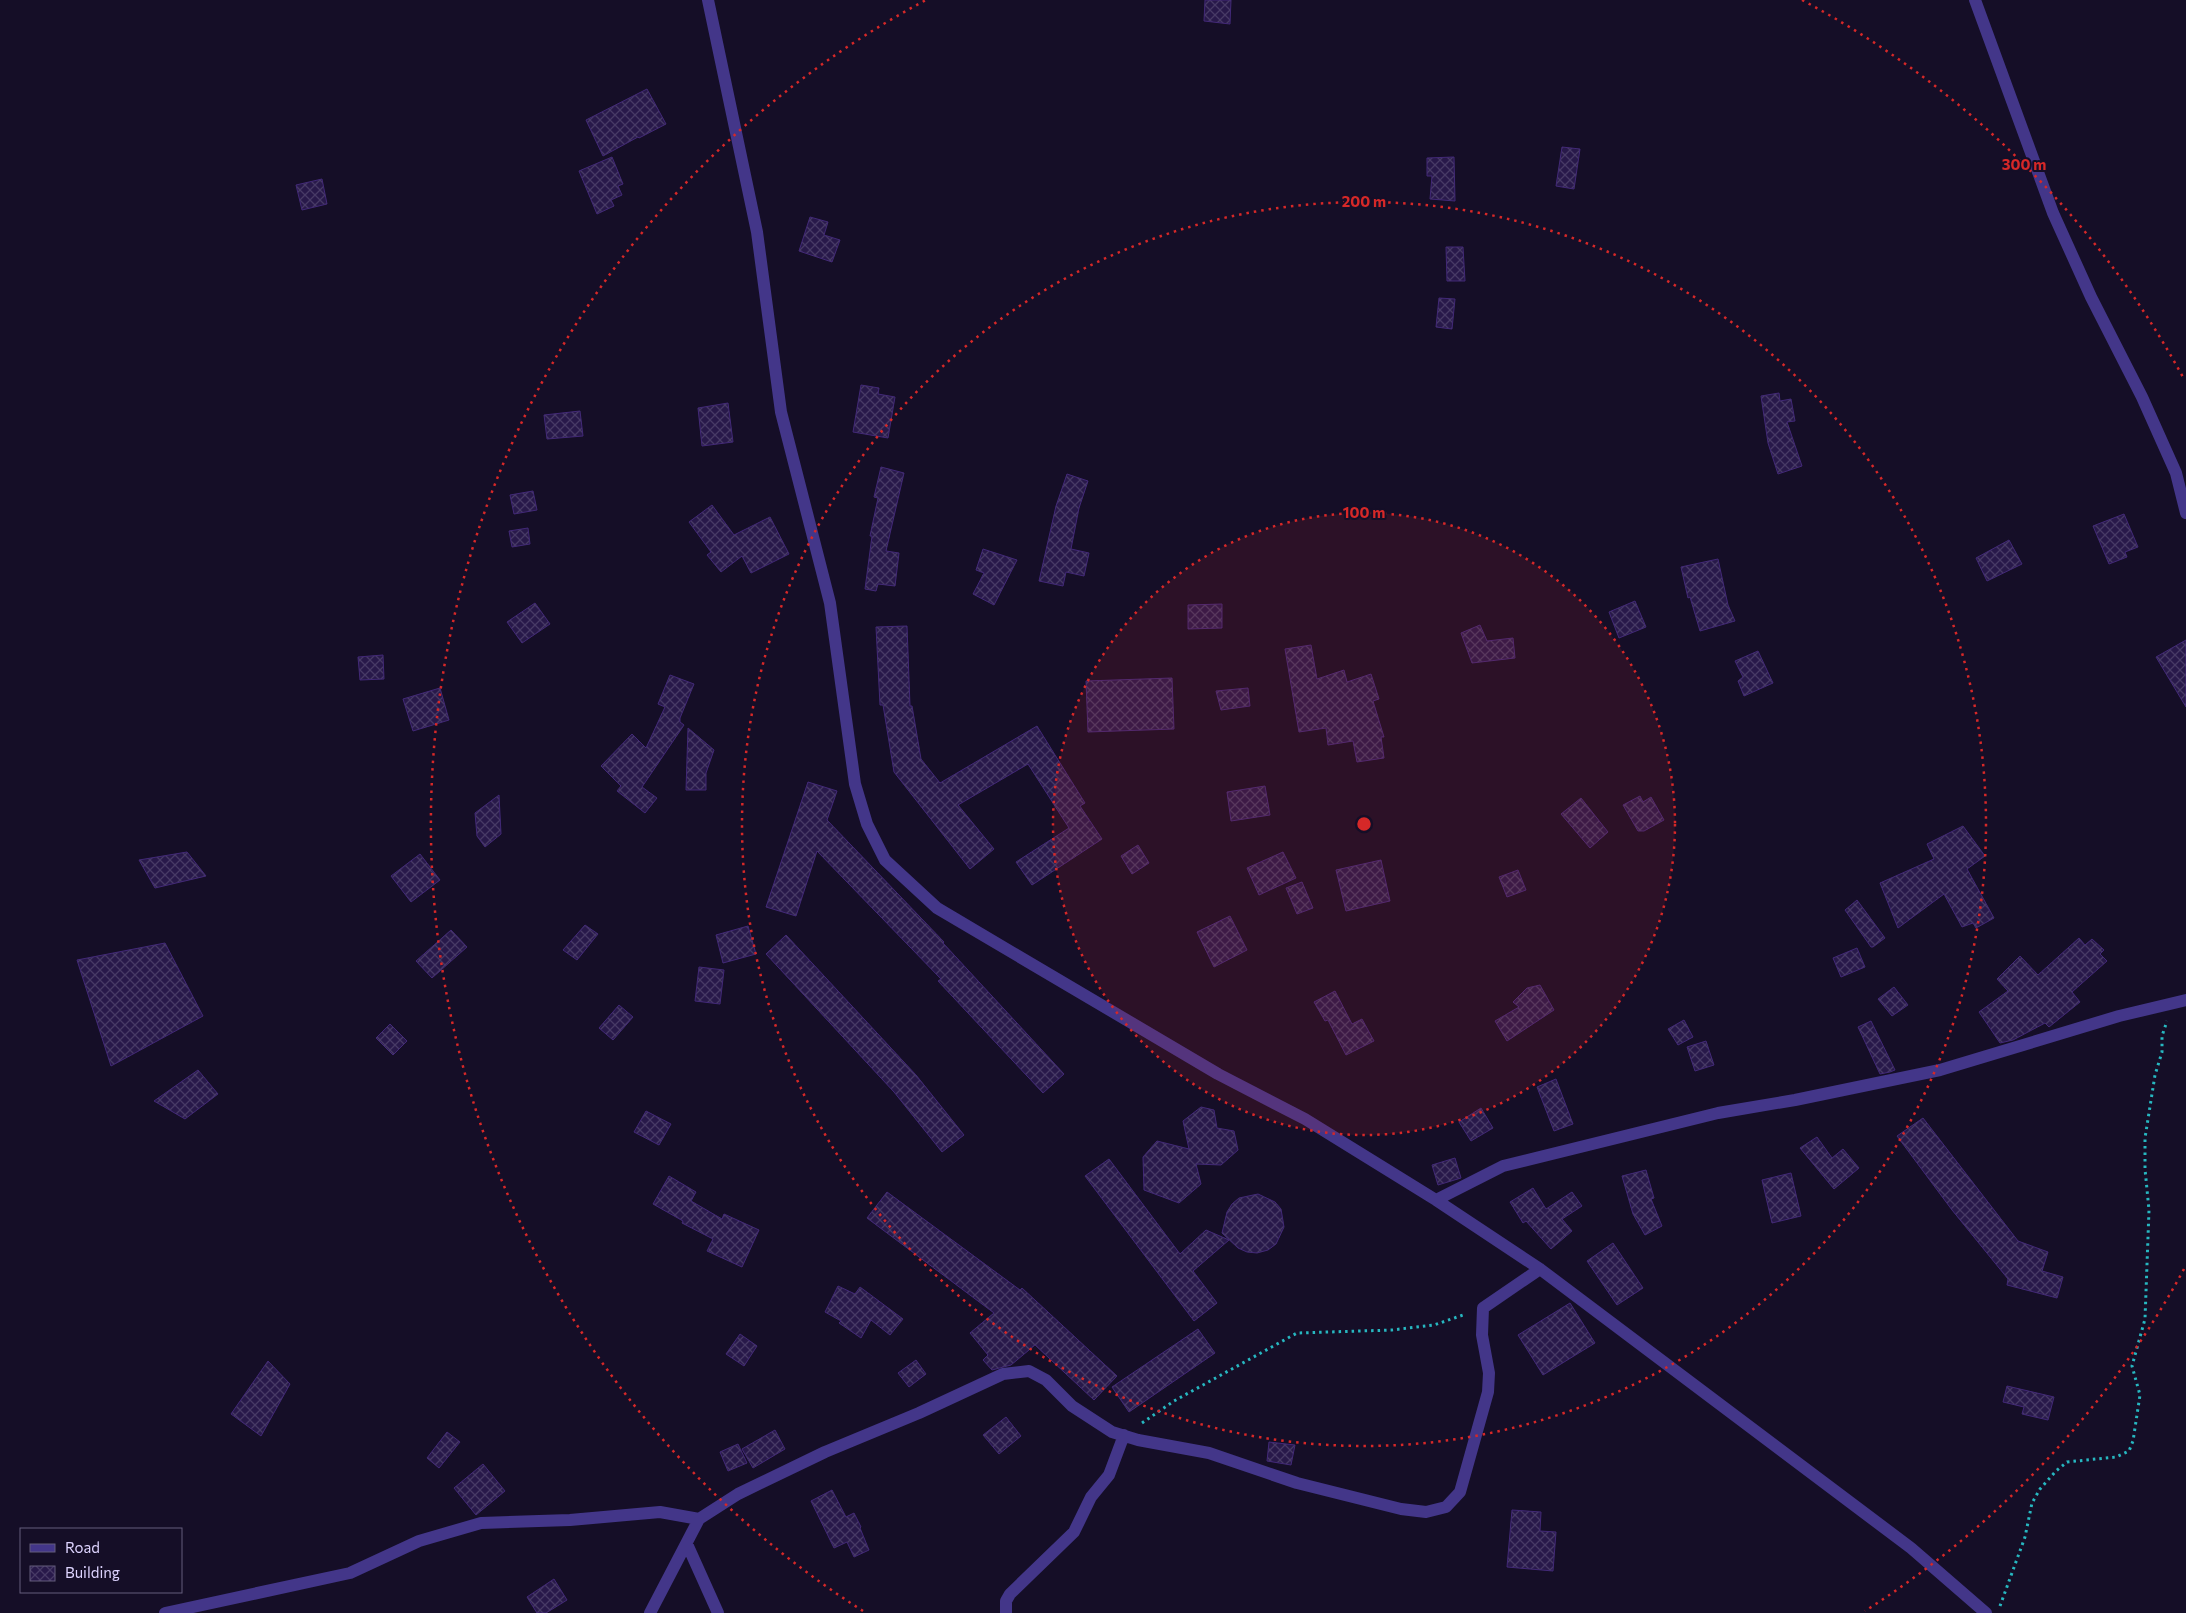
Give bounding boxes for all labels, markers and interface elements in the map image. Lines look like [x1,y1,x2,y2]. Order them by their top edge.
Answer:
text: 300 m [2002,155,2046,173]
text: 200 m [1342,192,1386,210]
text: 100 m [1343,503,1385,521]
centre of rings [1355,815,1373,833]
legend [20,1528,182,1593]
text: Road [65,1538,100,1556]
text: Building [65,1563,120,1581]

